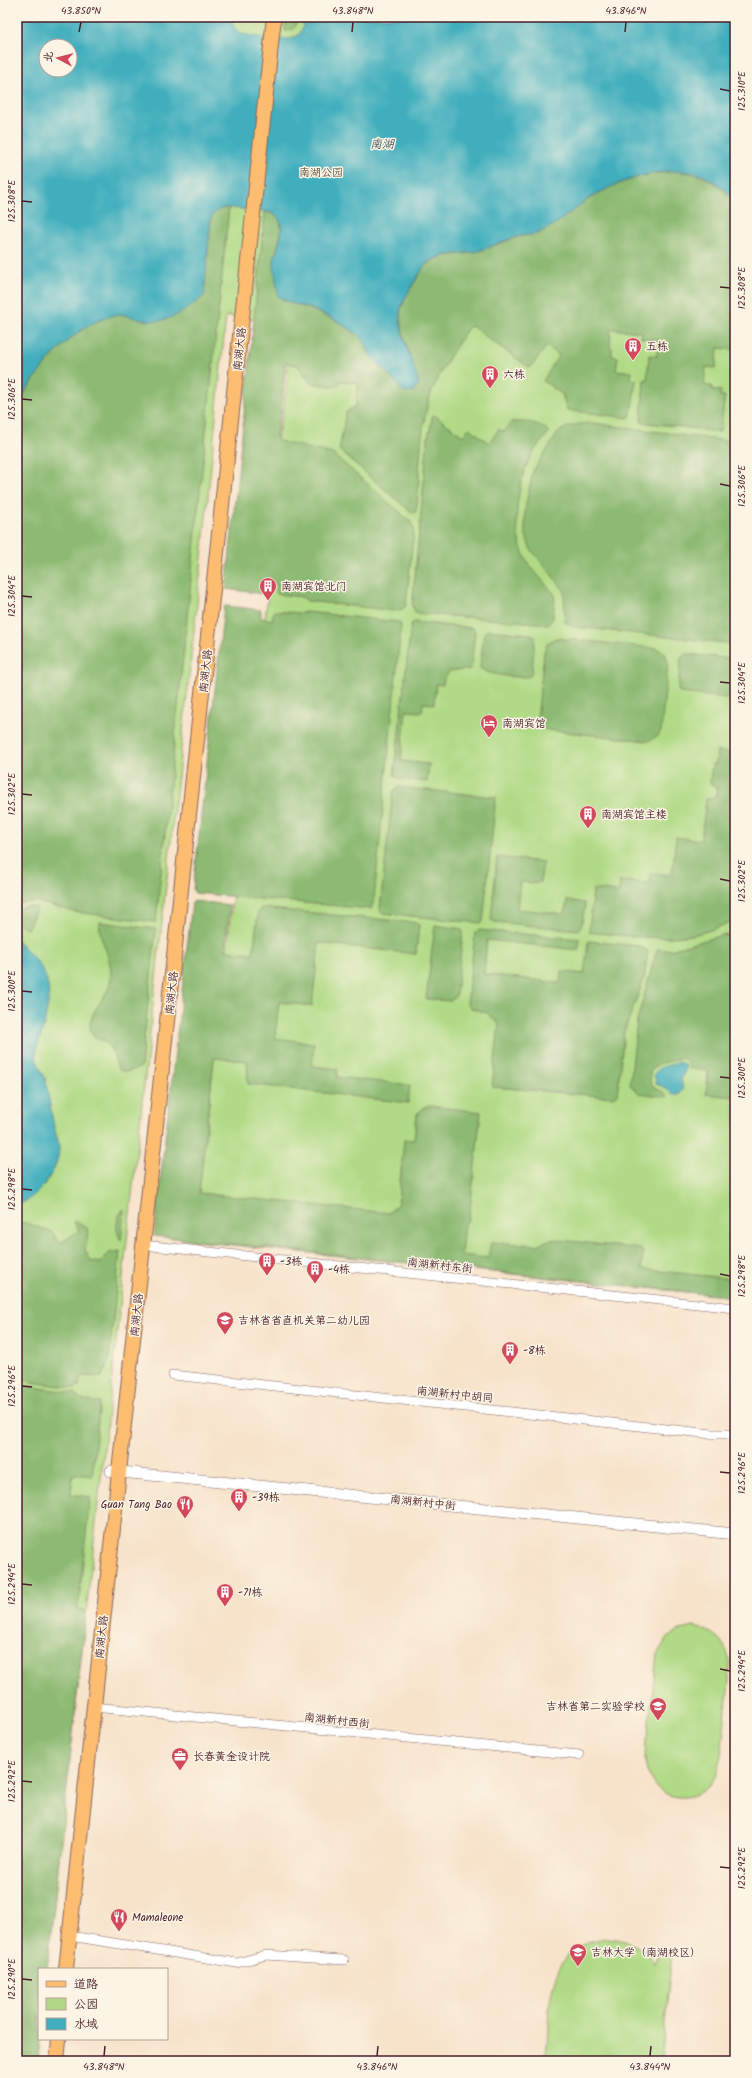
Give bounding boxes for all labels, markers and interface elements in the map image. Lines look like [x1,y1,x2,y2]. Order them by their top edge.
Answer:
text: 43.850°N [61,3,101,19]
text: 43.848°N [332,3,374,19]
text: 43.846°N [606,3,647,19]
north arrow [38,38,78,78]
text: 北 [39,50,59,63]
text: 125.310°E [734,70,750,111]
water label: 南湖 [370,135,395,154]
park label: 南湖公园 [299,164,343,182]
text: 125.308°E [4,179,20,222]
text: 125.308°E [734,266,750,309]
street label: 南湖大路 [229,326,251,372]
building icon: 五栋 [623,336,643,361]
place label: 五栋 [646,338,668,356]
building icon: 六栋 [480,364,500,389]
place label: 六栋 [503,366,525,384]
text: 125.306°E [4,377,20,420]
text: 125.306°E [734,464,750,507]
text: 125.304°E [4,574,20,617]
building icon: 南湖宾馆北门 [258,576,278,601]
place label: 南湖宾馆北门 [281,578,347,596]
street label: 南湖大路 [195,648,217,694]
text: 125.304°E [734,661,750,704]
hotel icon: 南湖宾馆 [479,713,499,738]
place label: 南湖宾馆 [502,715,546,733]
text: 125.302°E [4,772,20,815]
building icon: 南湖宾馆主楼 [578,804,598,829]
place label: 南湖宾馆主楼 [601,806,667,824]
text: 125.302°E [734,859,750,902]
text: 125.300°E [4,969,20,1012]
street label: 南湖大路 [161,970,183,1016]
text: 125.300°E [734,1056,750,1099]
text: 125.298°E [4,1167,20,1210]
building icon: -3栋 [257,1251,277,1276]
place label: -3栋 [280,1253,302,1271]
street label: 南湖新村东街 [406,1254,475,1278]
text: 125.298°E [734,1254,750,1297]
building icon: -4栋 [305,1259,325,1284]
place label: -4栋 [328,1261,350,1279]
street label: 南湖大路 [126,1292,148,1338]
school or university icon: 吉林省省直机关第二幼儿园 [215,1310,235,1335]
place label: 吉林省省直机关第二幼儿园 [238,1312,370,1330]
building icon: -8栋 [500,1340,520,1365]
place label: -8栋 [523,1342,546,1360]
text: 125.296°E [4,1364,20,1407]
street label: 南湖新村中胡同 [416,1382,494,1408]
text: 125.296°E [734,1451,750,1494]
building icon: -39栋 [229,1487,249,1512]
place label: -39栋 [252,1489,280,1507]
street label: 南湖新村中街 [389,1491,458,1515]
restaurant icon: Guan Tang Bao [175,1494,195,1519]
place label: Guan Tang Bao [101,1496,172,1514]
text: 125.294°E [4,1562,20,1605]
building icon: -71栋 [215,1582,235,1607]
place label: -71栋 [238,1584,263,1602]
street label: 南湖大路 [91,1614,113,1660]
text: 125.294°E [734,1649,750,1692]
school or university icon: 吉林省第二实验学校 [648,1696,668,1721]
place label: 吉林省第二实验学校 [546,1698,645,1716]
street label: 南湖新村西街 [303,1709,372,1733]
office icon: 长春黄金设计院 [170,1746,190,1771]
place label: 长春黄金设计院 [193,1748,270,1766]
text: 125.292°E [4,1759,20,1802]
text: 125.292°E [734,1846,750,1889]
restaurant icon: Mamaleone [109,1907,129,1932]
place label: Mamaleone [132,1909,183,1927]
school or university icon: 吉林大学（南湖校区） [568,1942,588,1967]
place label: 吉林大学（南湖校区） [591,1944,701,1962]
text: 125.290°E [4,1957,20,2000]
legend [38,1968,168,2040]
text: 道路 [74,1975,98,1994]
text: 公园 [74,1995,98,2014]
text: 水域 [74,2015,98,2034]
text: 43.848°N [83,2059,125,2075]
text: 43.846°N [357,2059,398,2075]
text: 43.844°N [630,2059,671,2075]

